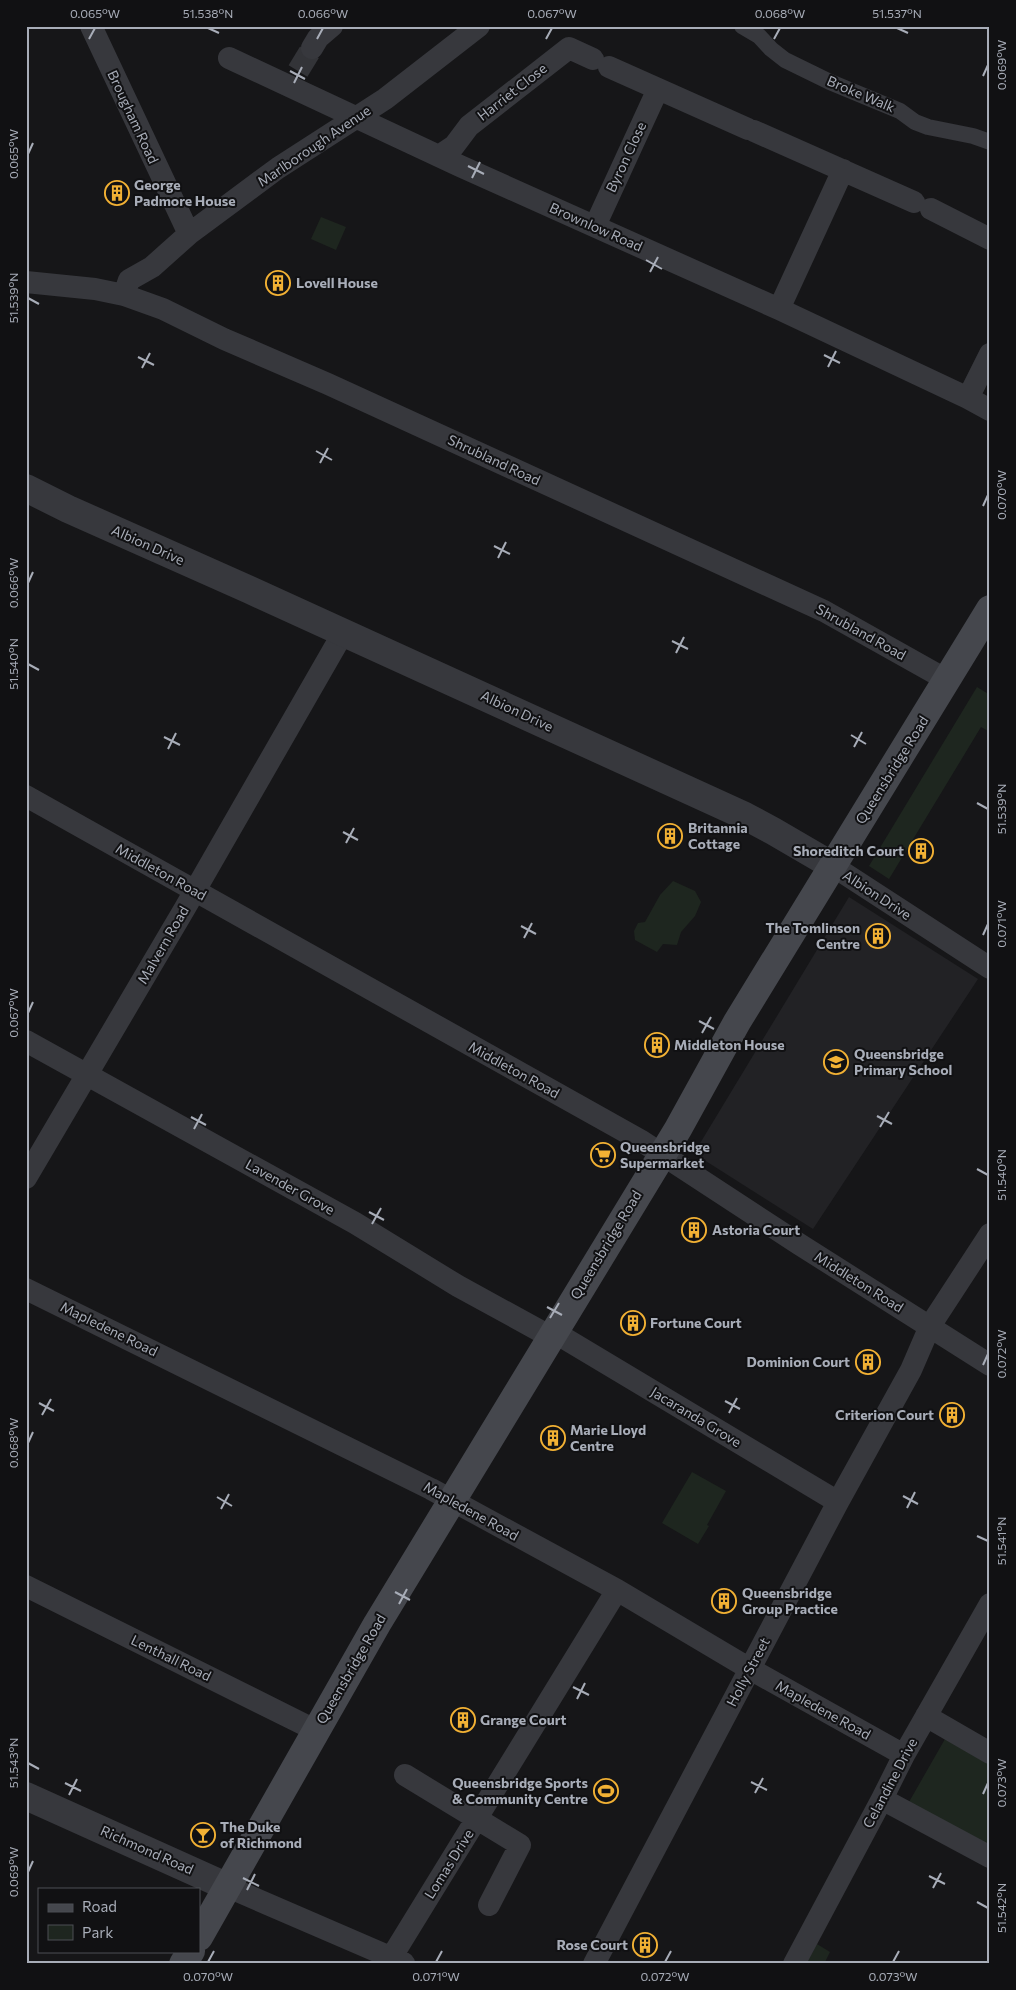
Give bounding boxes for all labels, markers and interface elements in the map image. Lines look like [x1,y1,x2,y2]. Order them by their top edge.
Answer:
text: 0.065°W [70,6,120,20]
text: 51.538°N [183,6,233,20]
text: 0.066°W [298,6,348,20]
text: 0.067°W [527,6,577,20]
text: 0.068°W [755,6,805,20]
text: 51.537°N [872,6,922,20]
text: 0.069°W [994,40,1008,90]
street label: Harriet Close [474,59,550,124]
street label: Brougham Road [104,67,163,166]
street label: Broke Walk [825,72,898,116]
street label: Marlborough Avenue [254,101,374,190]
street label: Byron Close [602,119,649,195]
text: 0.065°W [6,129,20,179]
place label: George Padmore House [134,176,236,209]
building icon: George Padmore House [104,180,130,206]
street label: Brownlow Road [547,198,645,255]
building icon: Lovell House [265,270,291,296]
text: 51.539°N [6,273,20,323]
place label: Lovell House [296,274,378,291]
street label: Shrubland Road [445,431,543,488]
text: 0.070°W [994,470,1008,520]
street label: Albion Drive [109,521,187,568]
text: 0.066°W [6,558,20,608]
street label: Shrubland Road [813,600,909,663]
text: 51.540°N [6,638,20,690]
street label: Albion Drive [478,686,556,735]
street label: Queensbridge Road [851,713,932,827]
text: 51.539°N [994,784,1008,834]
place label: Britannia Cottage [688,819,748,852]
building icon: Britannia Cottage [657,823,683,849]
building icon: Shoreditch Court [908,838,934,864]
street label: Middleton Road [113,840,210,904]
place label: Shoreditch Court [793,842,904,859]
street label: Albion Drive [840,866,915,923]
text: 0.071°W [994,900,1008,948]
street label: Malvern Road [133,903,192,987]
place label: The Tomlinson Centre [765,919,860,952]
building icon: The Tomlinson Centre [865,923,891,949]
text: 0.067°W [6,988,20,1038]
building icon: Middleton House [644,1032,670,1058]
place label: Middleton House [674,1036,785,1053]
street label: Middleton Road [466,1038,563,1102]
place label: Queensbridge Primary School [854,1045,952,1078]
school or university icon: Queensbridge Primary School [823,1049,849,1075]
place label: Queensbridge Supermarket [620,1138,710,1171]
supermarket icon: Queensbridge Supermarket [590,1142,616,1168]
text: 51.540°N [994,1149,1008,1201]
street label: Lavender Grove [243,1155,338,1218]
street label: Queensbridge Road [566,1187,645,1302]
building icon: Astoria Court [681,1217,707,1243]
place label: Astoria Court [712,1221,800,1238]
street label: Middleton Road [812,1247,907,1316]
street label: Mapledene Road [58,1298,161,1359]
building icon: Fortune Court [620,1310,646,1336]
place label: Fortune Court [650,1314,742,1331]
text: 0.072°W [994,1329,1008,1379]
building icon: Dominion Court [855,1349,881,1375]
place label: Dominion Court [747,1353,850,1370]
street label: Jacaranda Grove [648,1383,745,1450]
building icon: Criterion Court [939,1402,965,1428]
place label: Criterion Court [835,1406,934,1423]
text: 0.068°W [6,1418,20,1468]
place label: Marie Lloyd Centre [570,1421,646,1454]
building icon: Marie Lloyd Centre [540,1425,566,1451]
street label: Mapledene Road [421,1477,522,1544]
text: 51.541°N [994,1517,1008,1565]
place label: Queensbridge Group Practice [742,1584,838,1617]
building icon: Queensbridge Group Practice [711,1588,737,1614]
street label: Queensbridge Road [312,1611,389,1727]
street label: Lenthall Road [128,1631,214,1684]
street label: Holly Street [722,1634,773,1709]
street label: Mapledene Road [773,1676,874,1743]
building icon: Grange Court [450,1707,476,1733]
place label: Grange Court [480,1711,567,1728]
street label: Celandine Drive [859,1735,920,1831]
text: 51.543°N [6,1738,20,1788]
text: 0.073°W [994,1758,1008,1808]
place label: Queensbridge Sports & Community Centre [452,1774,588,1807]
sports icon: Queensbridge Sports & Community Centre [593,1778,619,1804]
place label: The Duke of Richmond [220,1818,302,1851]
street label: Richmond Road [98,1821,196,1878]
bar icon: The Duke of Richmond [190,1822,216,1848]
street label: Lomas Drive [420,1826,477,1902]
text: 0.069°W [6,1847,20,1897]
text: 51.542°N [994,1883,1008,1933]
legend [38,1888,200,1952]
text: Road [82,1897,117,1915]
text: Park [82,1923,113,1941]
building icon: Rose Court [632,1932,658,1958]
place label: Rose Court [556,1936,628,1953]
text: 0.070°W [183,1969,233,1983]
text: 0.071°W [412,1969,460,1983]
text: 0.072°W [640,1969,690,1983]
text: 0.073°W [868,1969,918,1983]

